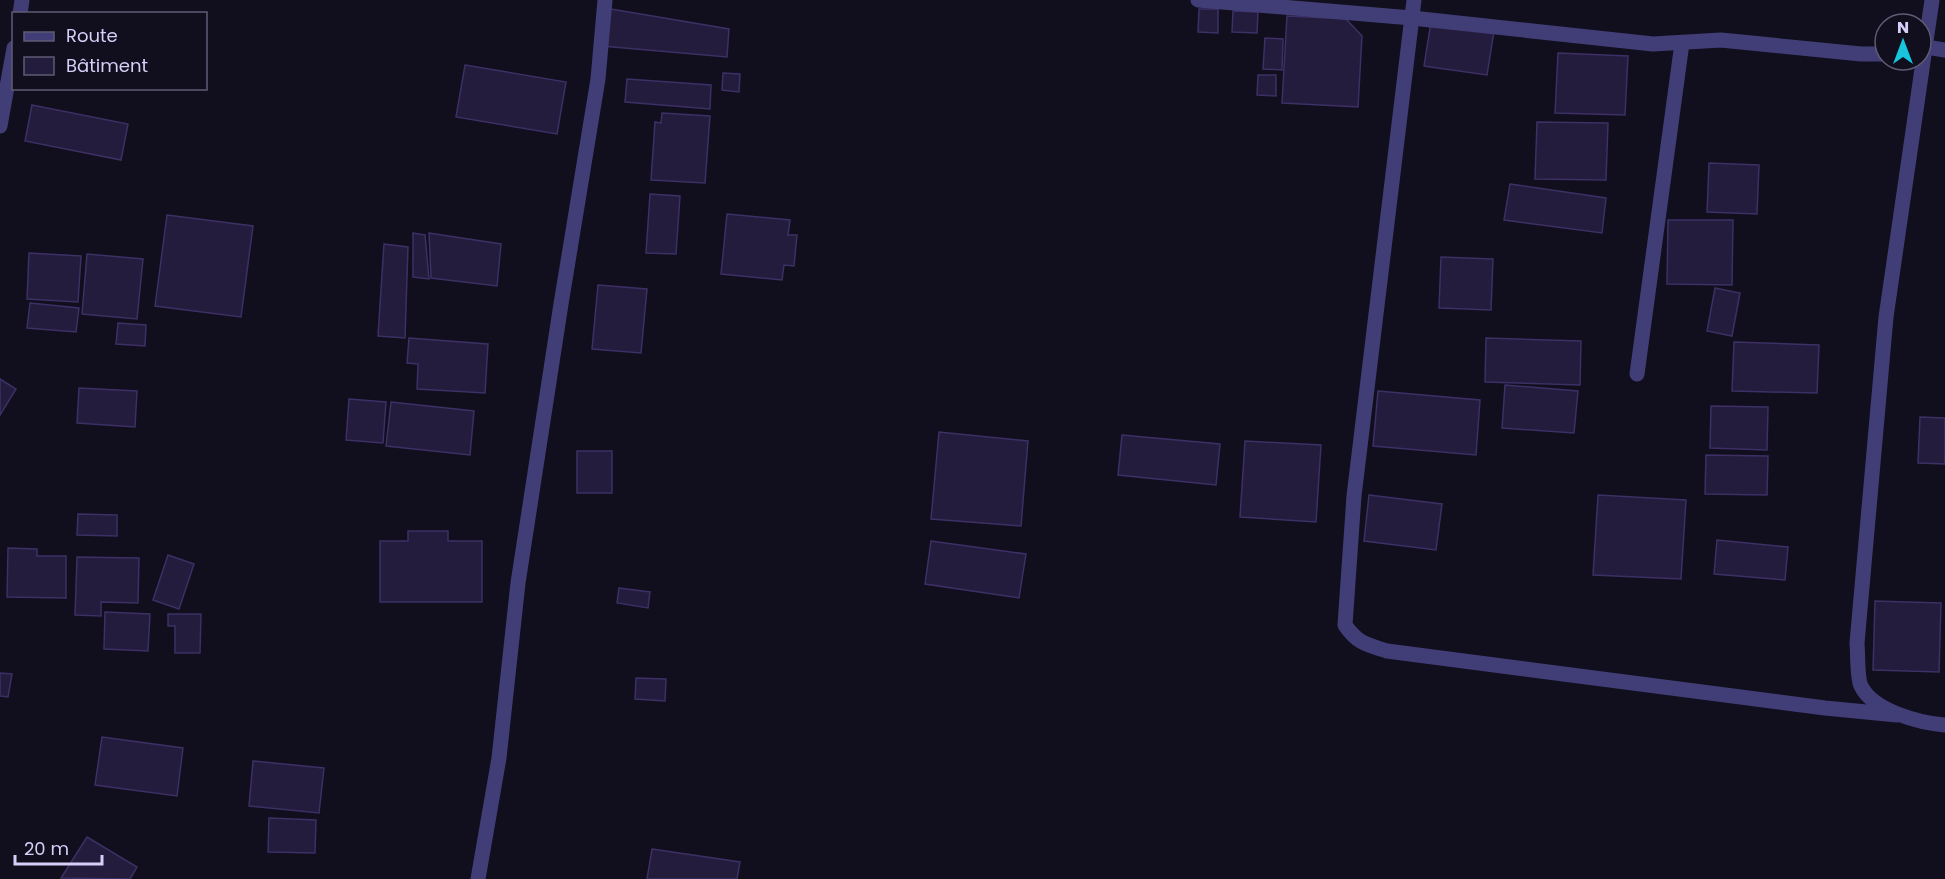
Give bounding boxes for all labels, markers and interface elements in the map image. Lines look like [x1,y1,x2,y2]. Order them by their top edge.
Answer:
legend [12,12,207,90]
north arrow [1873,12,1933,72]
text: N [1897,16,1909,39]
text: Route [66,23,118,48]
text: Bâtiment [66,53,148,78]
scale bar [15,828,102,866]
text: 20 m [24,836,69,861]

